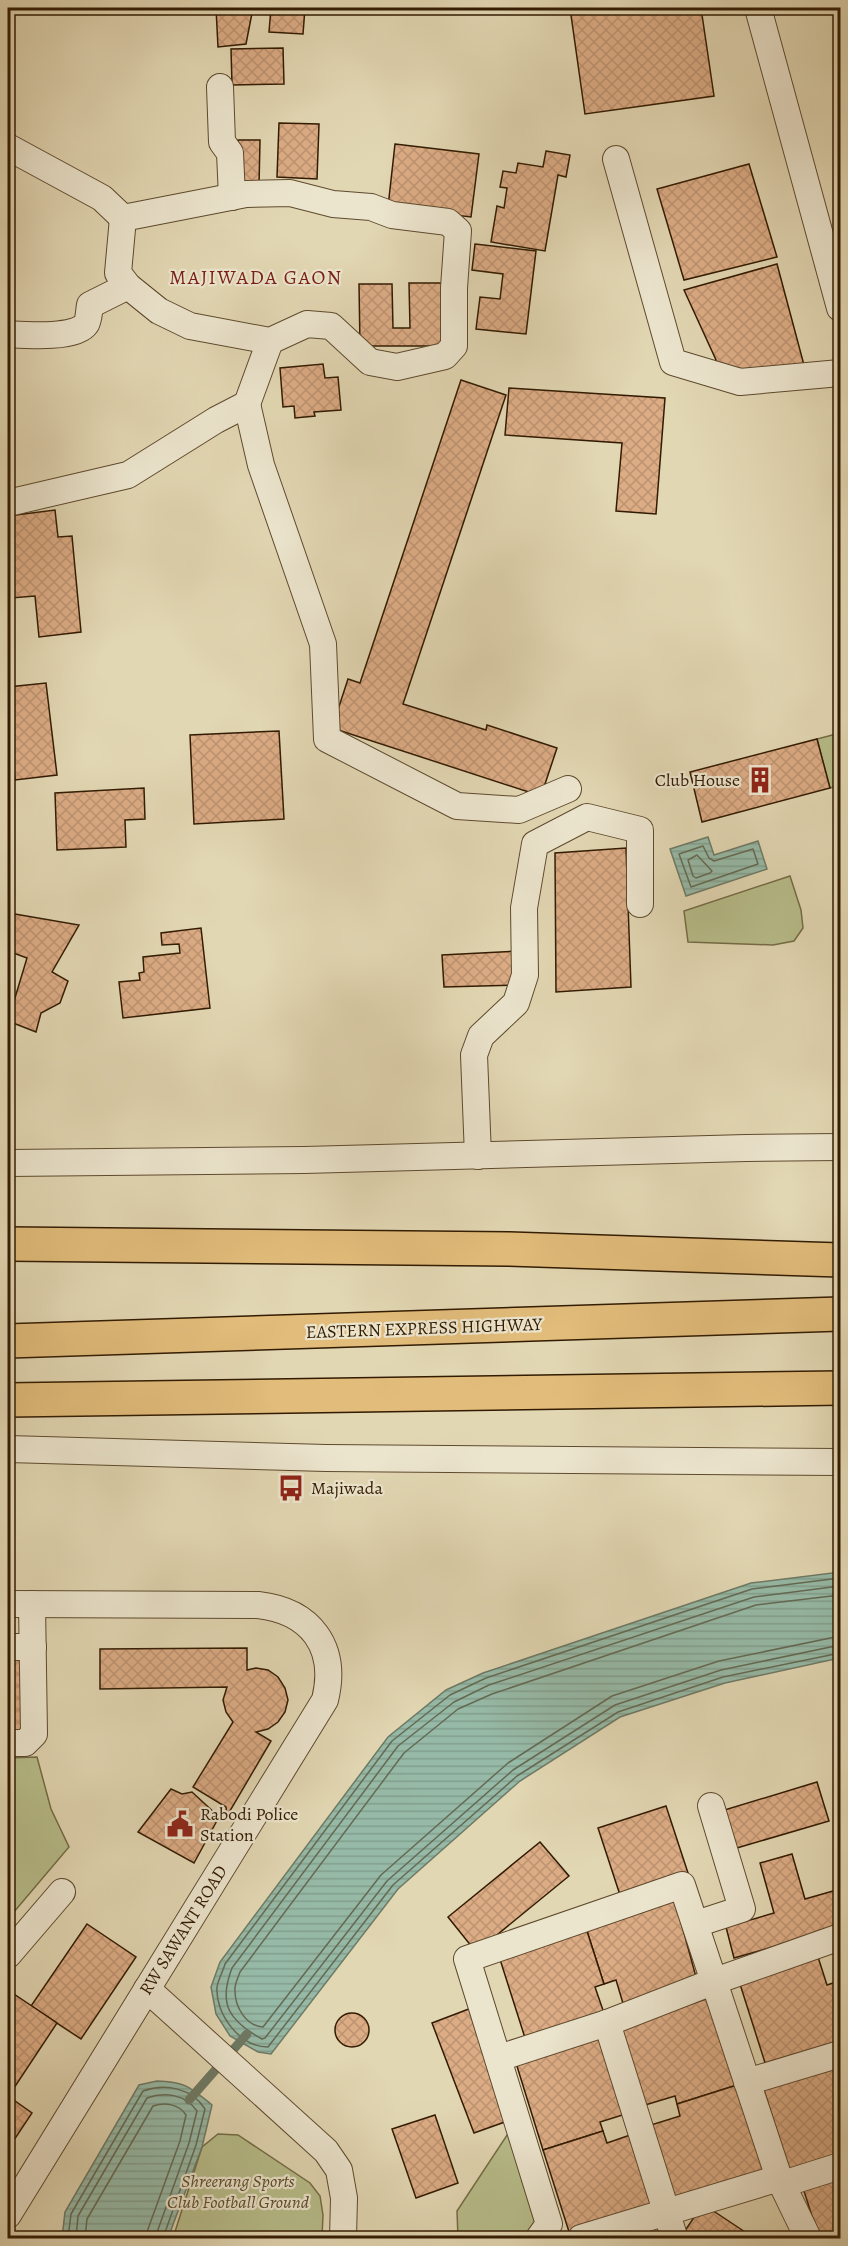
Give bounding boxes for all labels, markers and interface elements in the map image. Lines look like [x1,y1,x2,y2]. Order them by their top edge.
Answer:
district label: MAJIWADA GAON [169,264,343,291]
building icon: Club House [745,765,775,795]
place label: Club House [655,768,740,792]
street label: EASTERN EXPRESS HIGHWAY [305,1312,544,1344]
bus stop icon: Majiwada [276,1473,306,1503]
place label: Majiwada [311,1476,383,1500]
place label: Rabodi Police Station [200,1802,298,1847]
public building icon: Rabodi Police Station [165,1809,195,1839]
street label: RW SAWANT ROAD [133,1861,233,1999]
park label: Shreerang Sports Club Football Ground [167,2169,310,2214]

